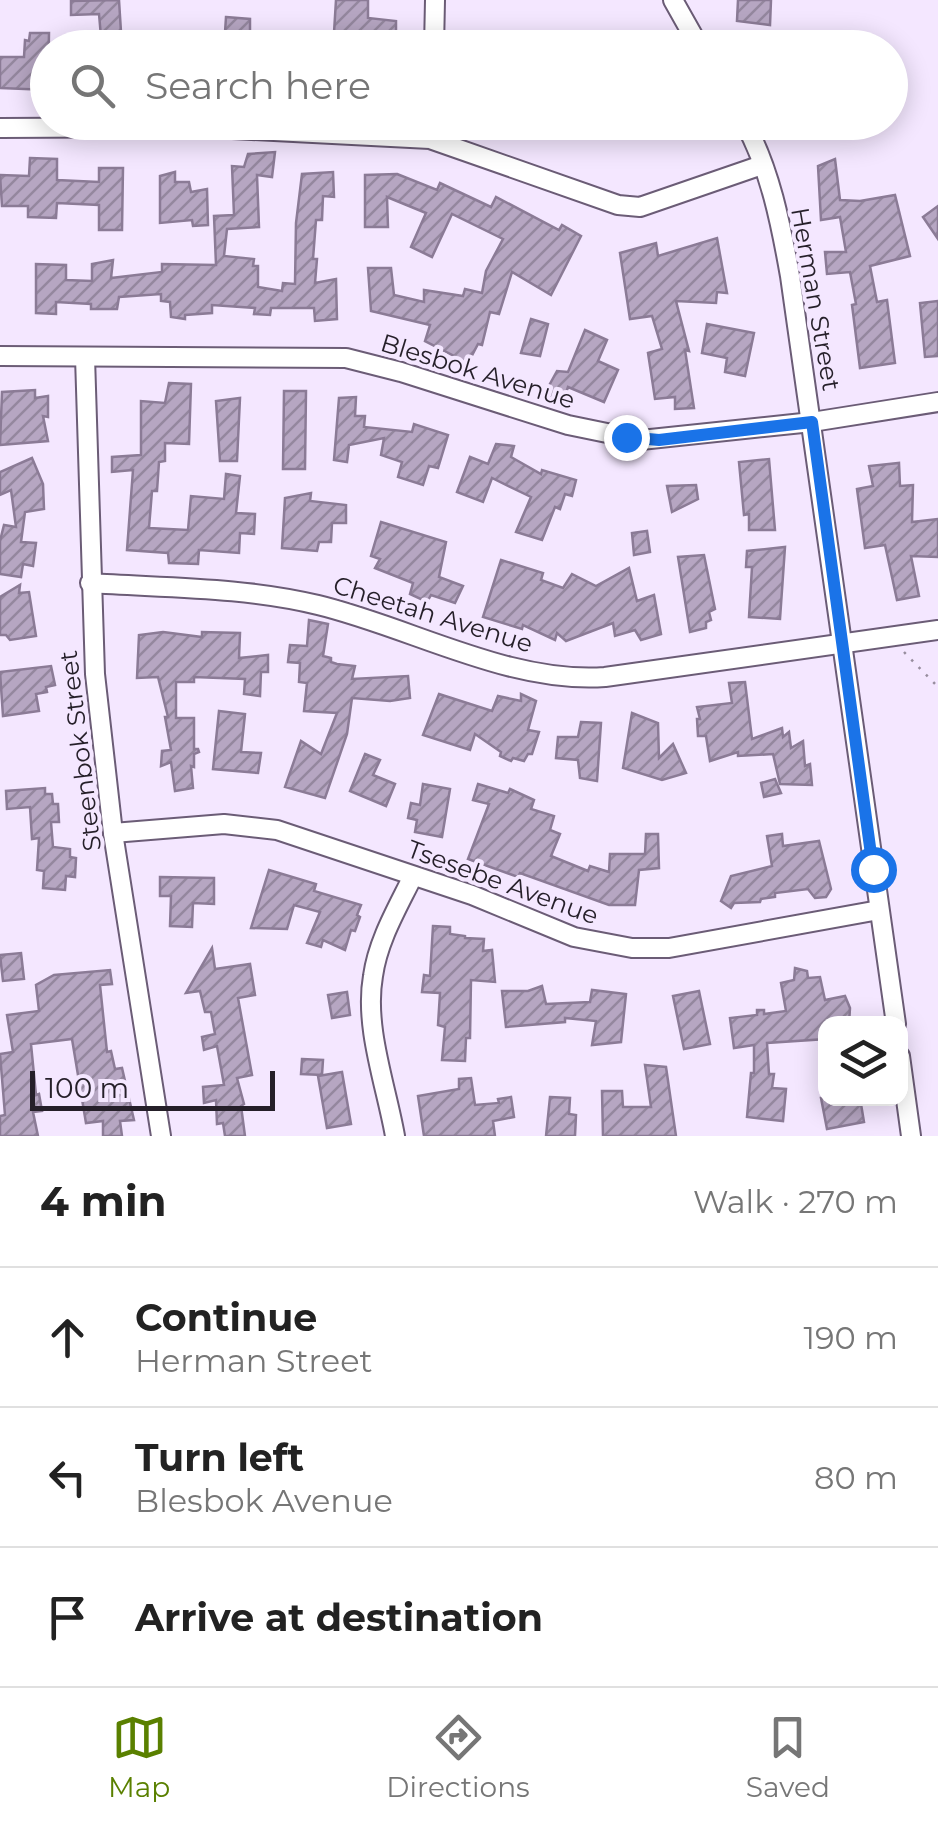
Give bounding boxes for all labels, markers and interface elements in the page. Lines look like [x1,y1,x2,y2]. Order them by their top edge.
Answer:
search box [30,30,908,140]
icon: search [65,58,120,113]
text: Search here [145,62,371,109]
street label: Herman Street [785,205,847,393]
street label: Blesbok Avenue [377,327,579,415]
route end [604,415,650,461]
street label: Cheetah Avenue [330,569,536,659]
street label: Steenbok Street [53,649,107,853]
street label: Tsesebe Avenue [403,834,603,930]
route start [851,847,897,893]
map controls [818,1016,908,1106]
button: layers [818,1016,908,1106]
scale bar [30,1066,275,1110]
text: 100 m [45,1071,129,1105]
text: 4 min [40,1175,167,1227]
text: Walk · 270 m [693,1182,898,1221]
text: Continue [135,1294,317,1341]
icon: ahead [40,1310,95,1365]
text: 190 m [803,1318,898,1357]
text: Herman Street [135,1341,373,1380]
text: Turn left [135,1434,304,1481]
icon: left [40,1450,95,1505]
text: 80 m [814,1458,898,1497]
text: Blesbok Avenue [135,1481,393,1520]
icon: arrive [40,1590,95,1645]
text: Arrive at destination [135,1594,543,1641]
tab: Map [108,1710,170,1804]
tab: Directions [386,1710,530,1804]
tab: Saved [746,1710,830,1804]

